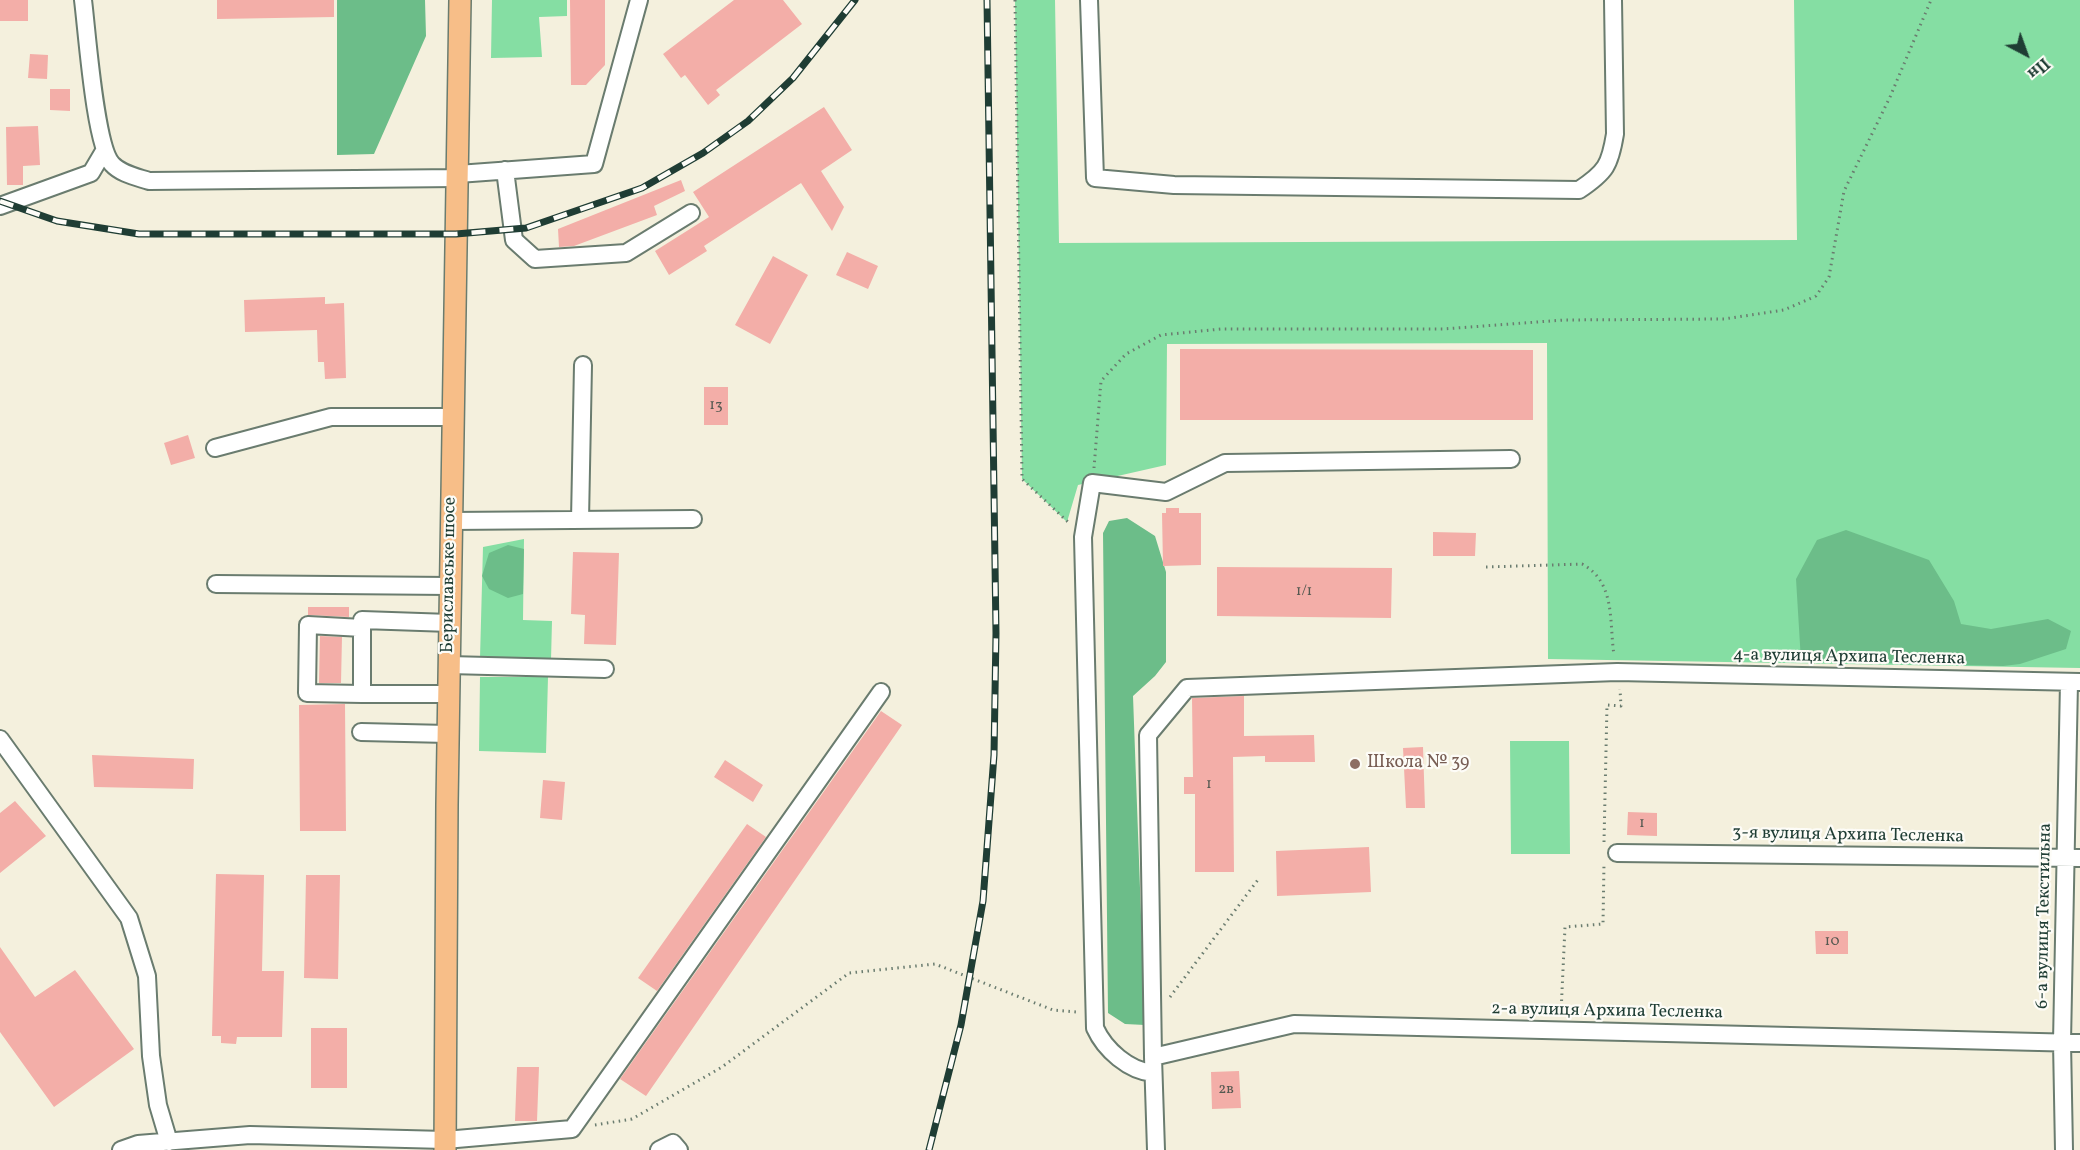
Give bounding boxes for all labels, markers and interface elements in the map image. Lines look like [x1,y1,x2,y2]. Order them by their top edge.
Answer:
north arrow [1996,24,2056,84]
text: Пн [2022,52,2054,83]
house number: 13 [709,397,723,415]
street label: Бериславське шосе [438,497,462,653]
house number: 1/1 [1296,583,1312,601]
street label: 4-а вулиця Архипа Тесленка [1733,645,1965,671]
place label: Школа № 39 [1367,753,1469,775]
marker: Школа № 39 [1348,757,1362,771]
house number: 1 [1206,776,1212,794]
house number: 1 [1639,815,1645,833]
street label: 3-я вулиця Архипа Тесленка [1732,823,1964,849]
street label: 6-а вулиця Текстильна [2033,823,2057,1009]
house number: 10 [1825,933,1839,951]
street label: 2-а вулиця Архипа Тесленка [1491,999,1723,1025]
house number: 2в [1218,1081,1234,1099]

